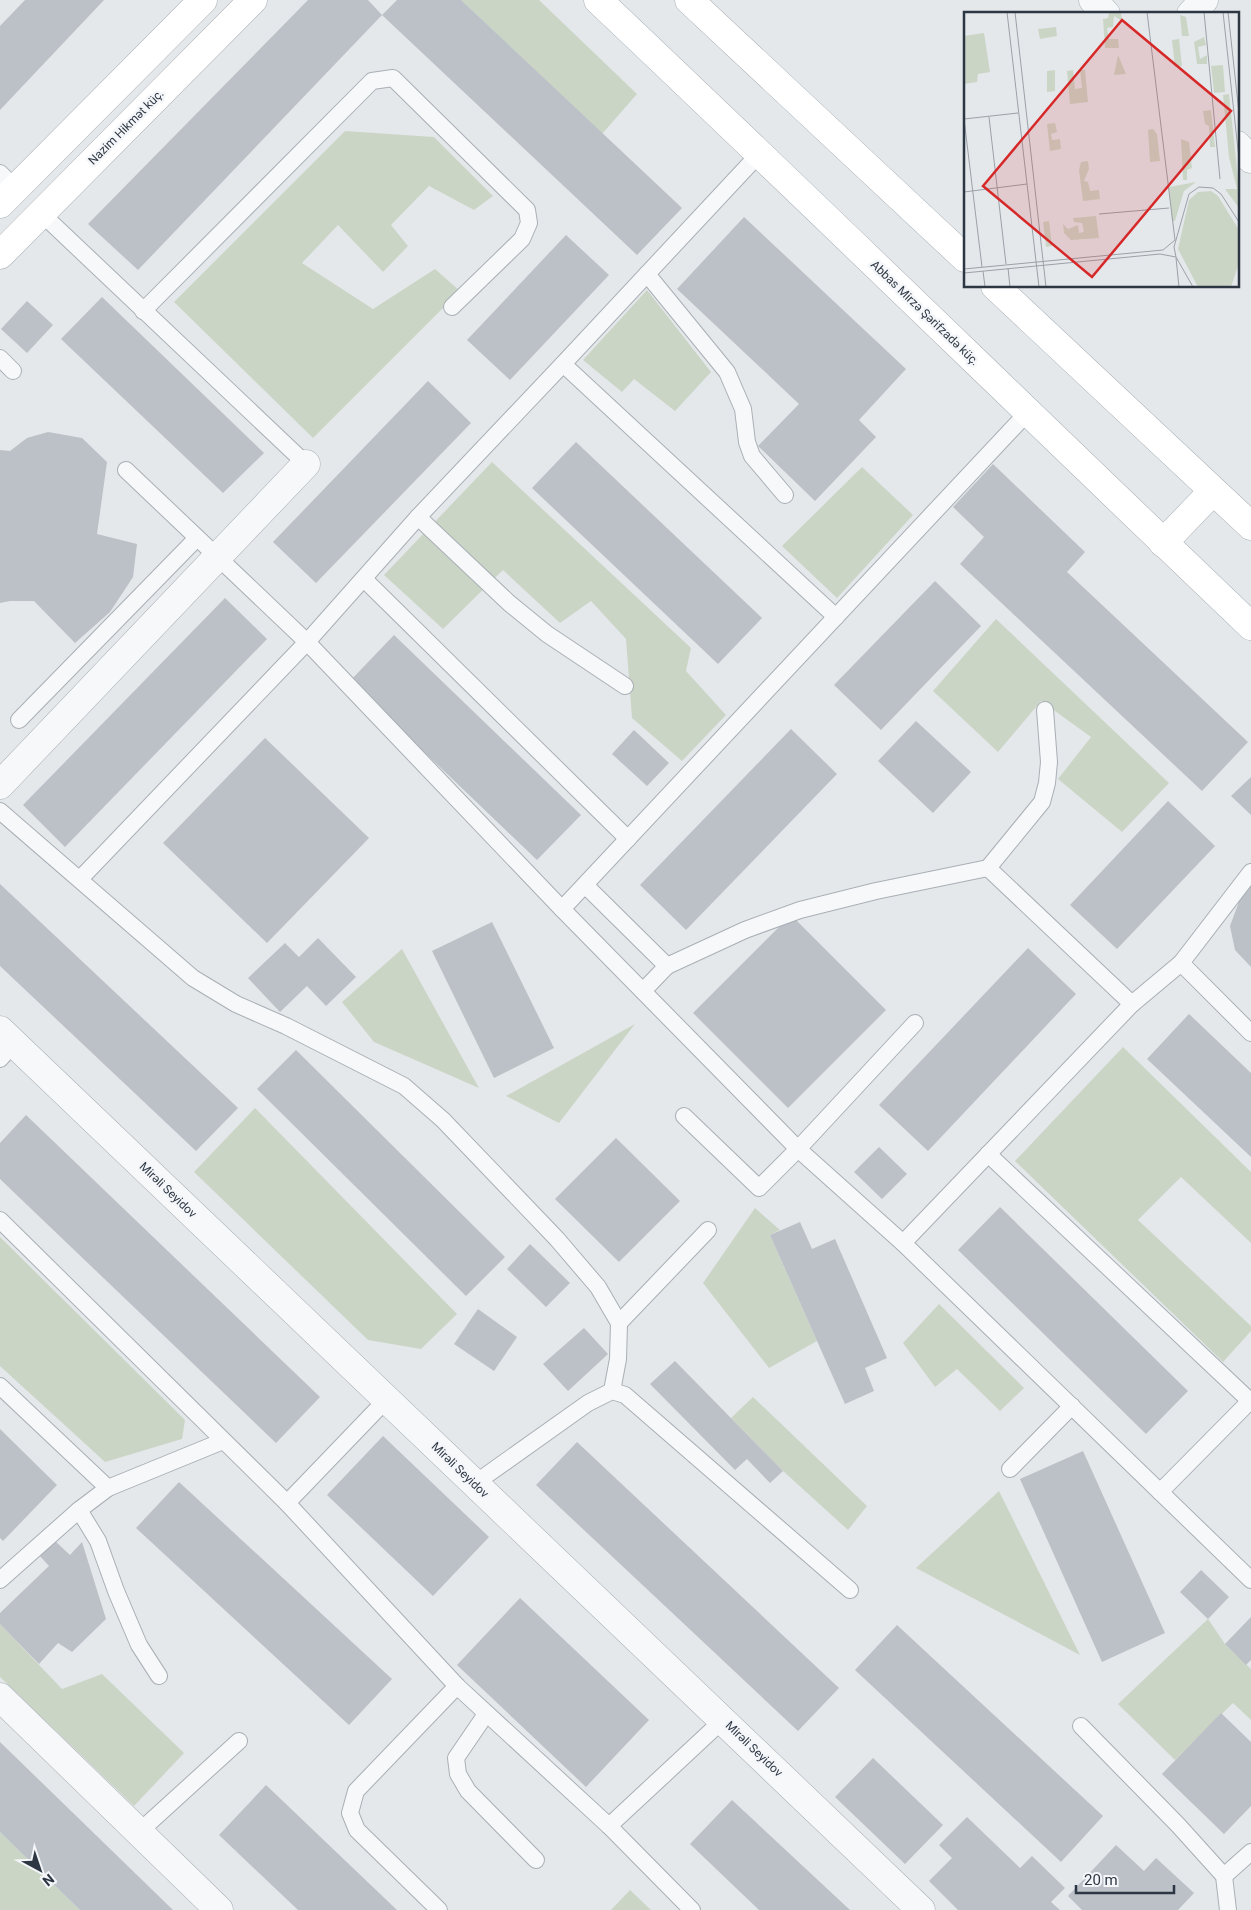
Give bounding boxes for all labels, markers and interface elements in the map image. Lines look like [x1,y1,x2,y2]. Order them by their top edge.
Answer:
inset map [964,12,1238,288]
street label: Nazim Hikmət küç. [85,86,167,168]
street label: Abbas Mirzə Şərifzadə küç. [868,258,982,368]
street label: Mirəli Seyidov [137,1159,200,1221]
street label: Mirəli Seyidov [429,1439,492,1501]
street label: Mirəli Seyidov [723,1718,786,1780]
north arrow [15,1845,65,1895]
scale bar [1076,1862,1174,1894]
text: N [39,1871,57,1889]
text: 20 m [1084,1871,1118,1889]

